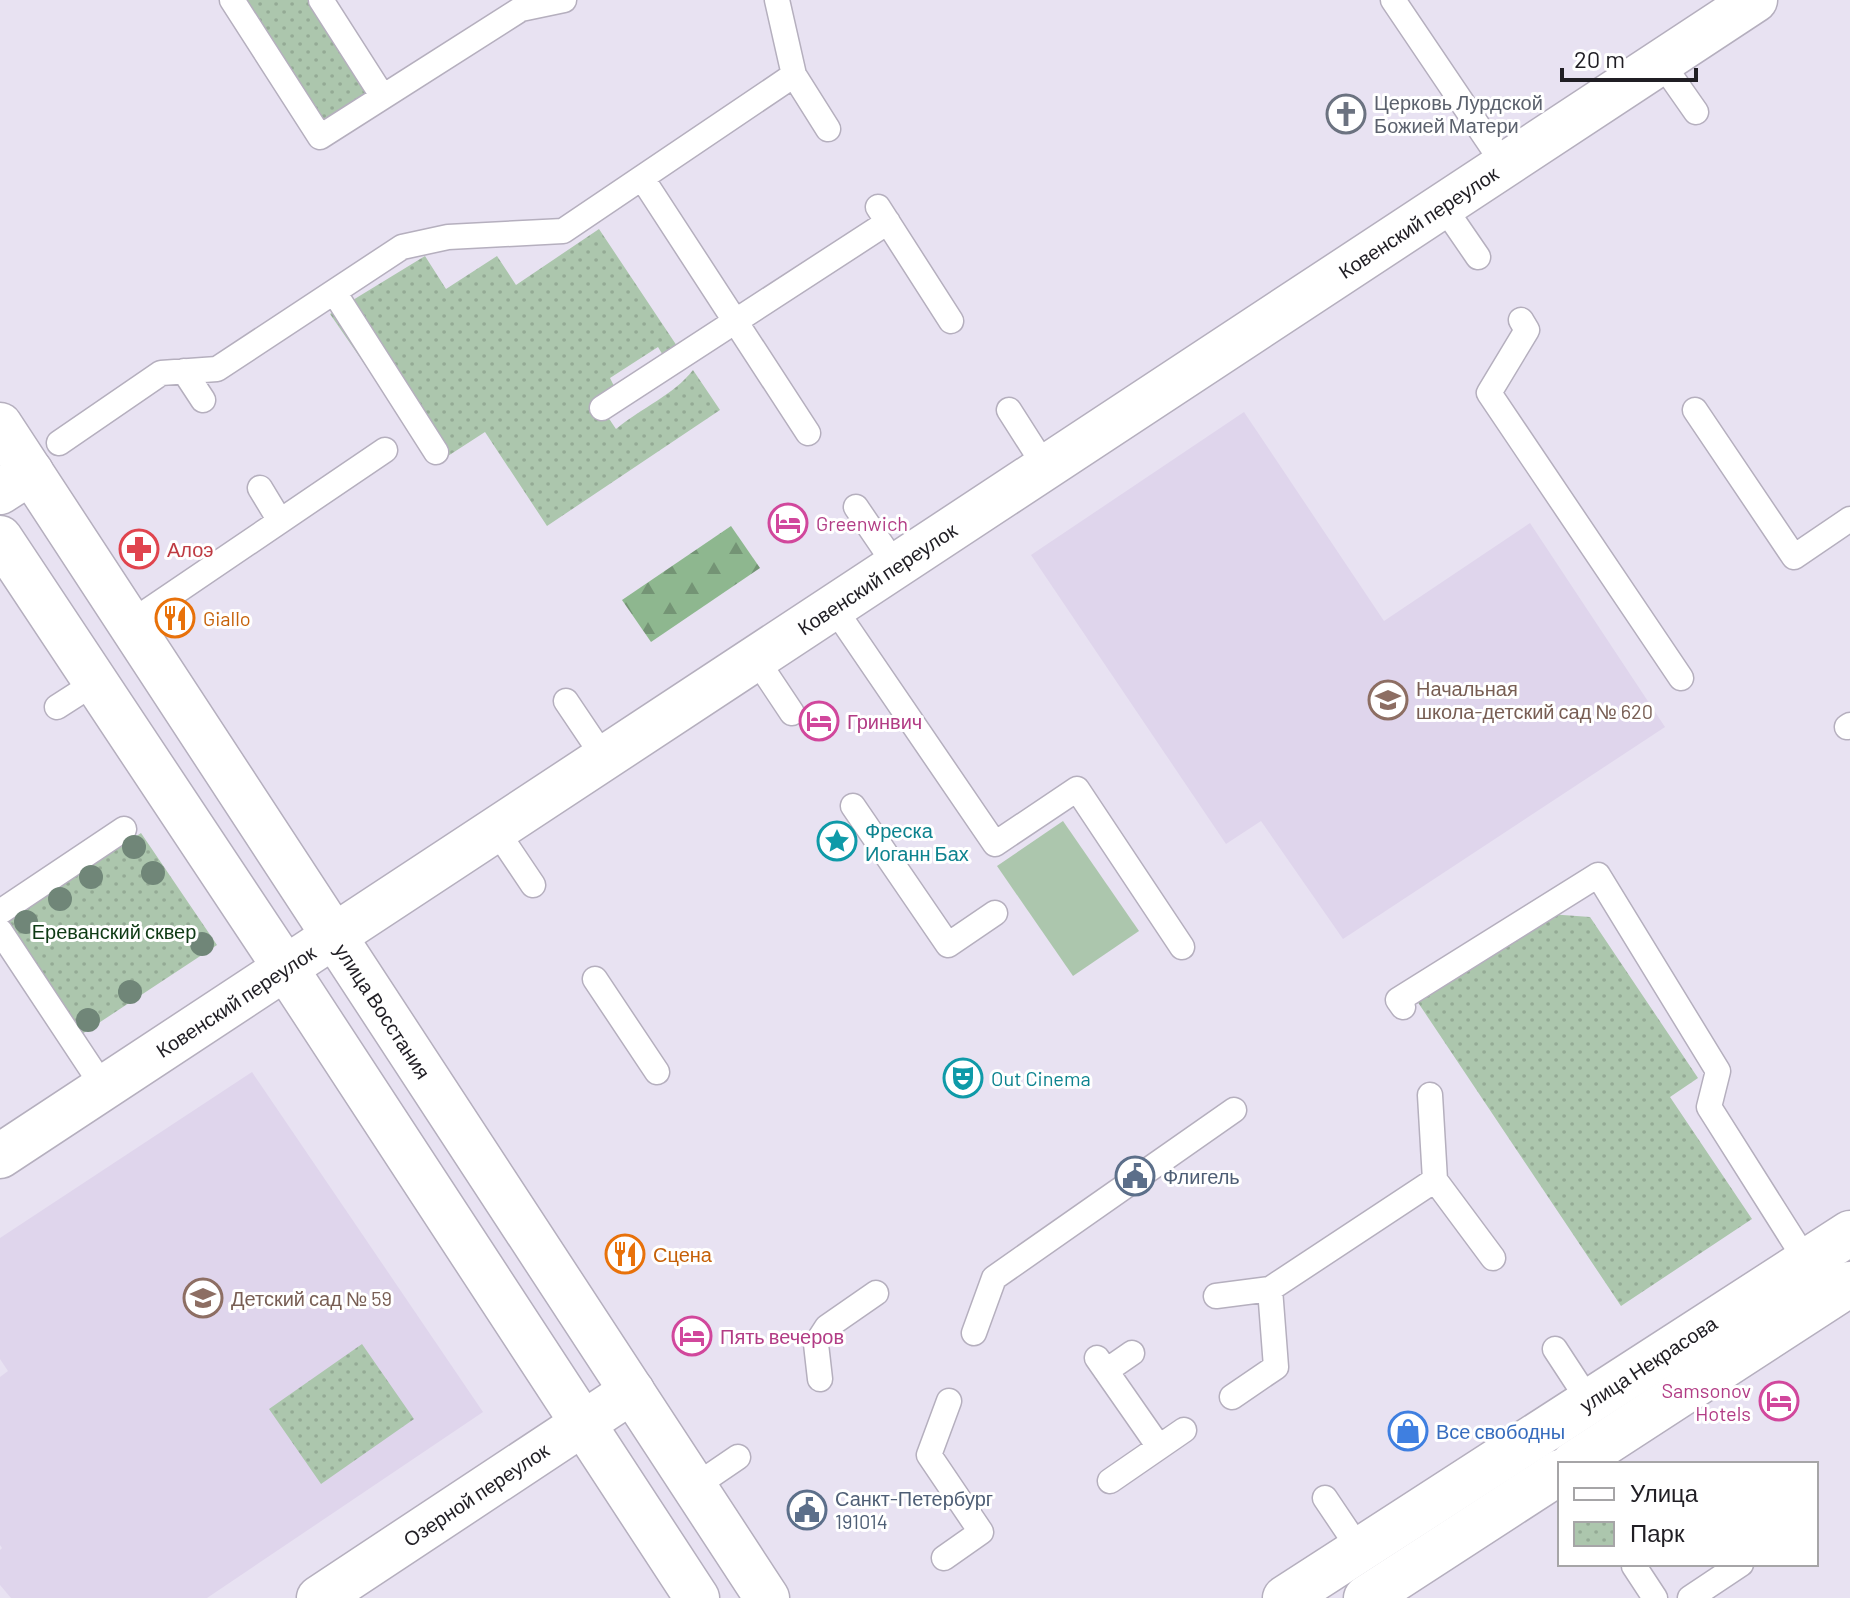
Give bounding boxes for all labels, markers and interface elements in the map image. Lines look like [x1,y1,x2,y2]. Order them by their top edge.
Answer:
scale bar [1562,32,1696,82]
text: 20 m [1574,44,1625,73]
place label: Церковь Лурдской Божией Матери [1374,90,1543,137]
church icon: Церковь Лурдской Божией Матери [1325,93,1367,135]
street label: Ковенский переулок [1334,161,1502,283]
hotel icon: Greenwich [767,502,809,544]
place label: Greenwich [816,511,908,535]
street label: Ковенский переулок [793,517,961,640]
pharmacy icon: Алоэ [118,528,160,570]
place label: Алоэ [167,537,214,561]
restaurant icon: Giallo [154,597,196,639]
place label: Giallo [203,606,251,630]
place label: Начальная школа-детский сад № 620 [1416,676,1653,723]
school or university icon: Начальная школа-детский сад № 620 [1367,679,1409,721]
hotel icon: Гринвич [798,700,840,742]
place label: Гринвич [847,709,922,733]
place label: Фреска Иоганн Бах [865,818,969,865]
place icon: Фреска Иоганн Бах [816,820,858,862]
park label: Ереванский сквер [32,919,196,943]
street label: улица Восстания [330,939,436,1083]
street label: Ковенский переулок [151,940,320,1062]
theatre icon: Out Cinema [942,1057,984,1099]
place label: Out Cinema [991,1066,1091,1090]
public building icon: Флигель [1114,1155,1156,1197]
place label: Флигель [1163,1164,1240,1188]
restaurant icon: Сцена [604,1233,646,1275]
place label: Сцена [653,1242,713,1266]
school or university icon: Детский сад № 59 [182,1277,224,1319]
place label: Детский сад № 59 [231,1286,392,1310]
street label: улица Некрасова [1575,1310,1722,1417]
hotel icon: Пять вечеров [671,1315,713,1357]
place label: Пять вечеров [720,1324,844,1348]
place label: Samsonov Hotels [1661,1378,1751,1425]
hotel icon: Samsonov Hotels [1758,1380,1800,1422]
shop icon: Все свободны [1387,1410,1429,1452]
place label: Все свободны [1436,1419,1565,1443]
street label: Озерной переулок [399,1437,553,1551]
legend [1558,1462,1818,1566]
text: Улица [1630,1478,1699,1507]
place label: Санкт-Петербург 191014 [835,1486,993,1533]
public building icon: Санкт-Петербург 191014 [786,1489,828,1531]
text: Парк [1630,1518,1685,1547]

